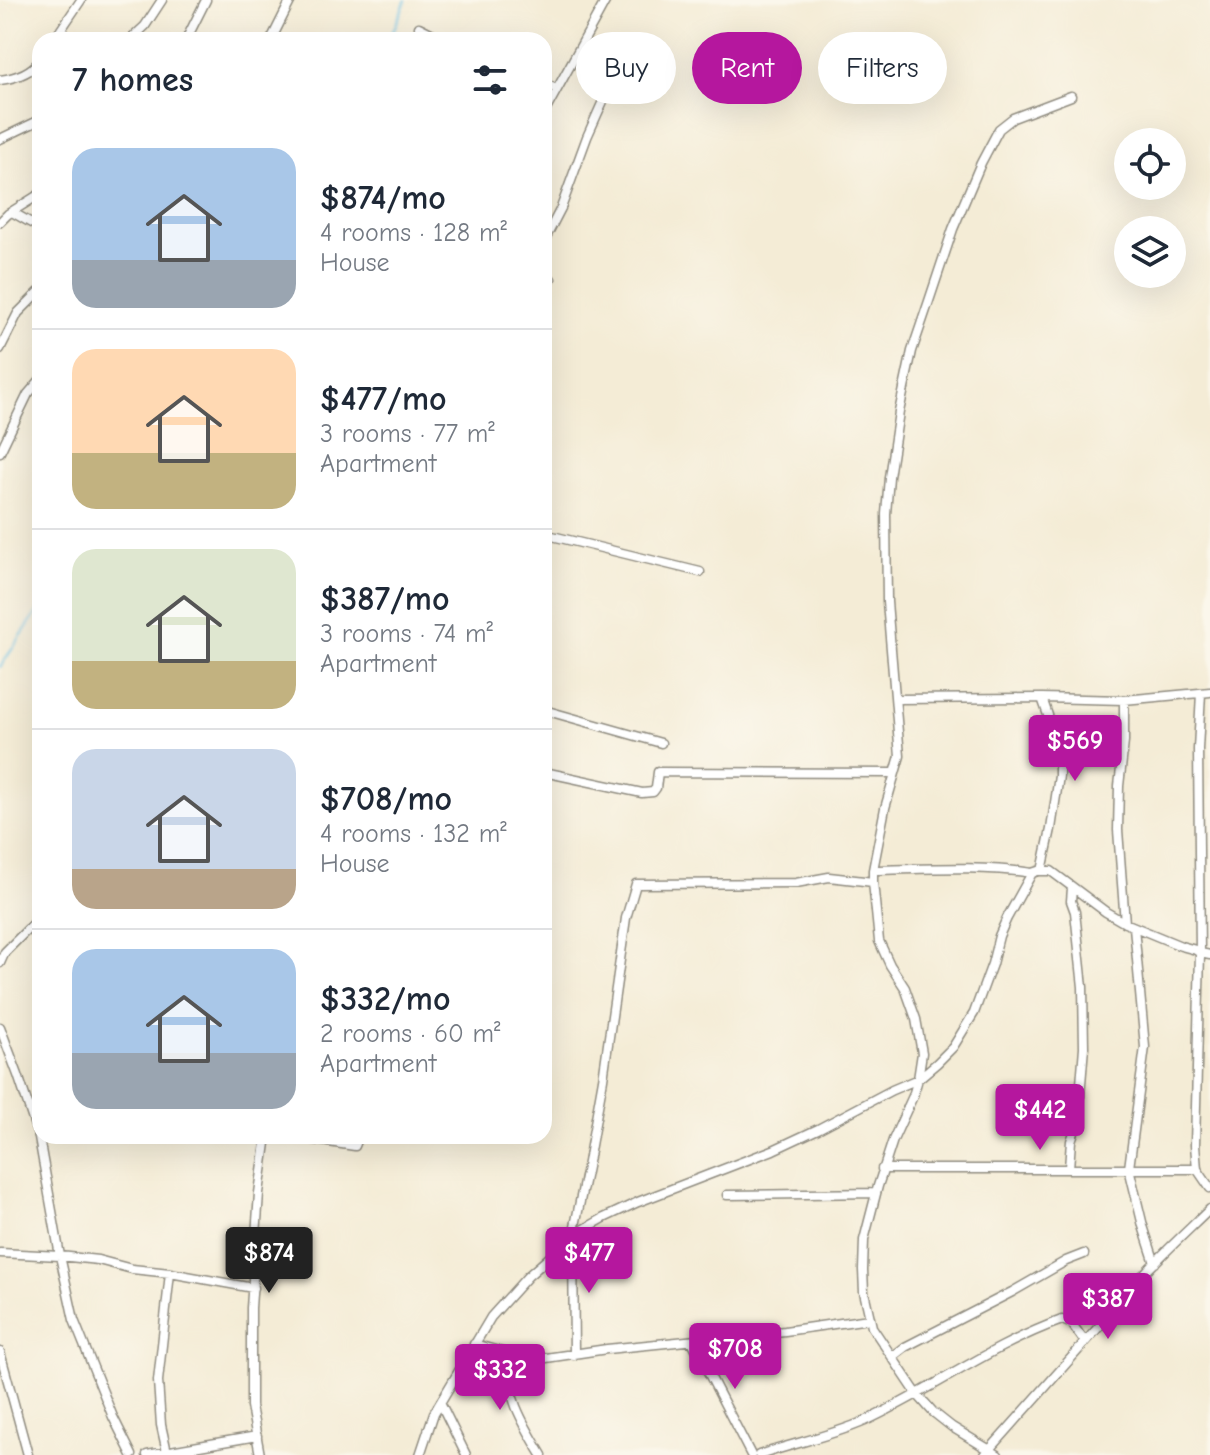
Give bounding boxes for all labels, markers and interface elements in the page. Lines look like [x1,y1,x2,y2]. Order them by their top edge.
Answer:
chip: Buy [576,32,676,104]
chip: Rent [692,32,802,104]
chip: Filters [818,32,947,104]
icon: filters [468,58,512,102]
text: 7 homes [72,60,193,100]
map controls [1114,128,1186,288]
button: locate [1114,128,1186,200]
text: $874/mo [320,178,446,218]
icon: home [136,180,232,276]
button: layers [1114,216,1186,288]
text: 4 rooms · 128 m² [320,218,507,248]
text: House [320,248,390,278]
text: $477/mo [320,379,447,419]
icon: home [136,381,232,477]
text: 3 rooms · 77 m² [320,419,495,449]
text: Apartment [320,449,436,479]
text: $387/mo [320,579,449,619]
icon: home [136,581,232,677]
text: 3 rooms · 74 m² [320,619,493,649]
text: Apartment [320,649,436,679]
pin: $569 [1028,715,1122,783]
text: $569 [1047,726,1103,756]
text: $708/mo [320,779,452,819]
icon: home [136,781,232,877]
text: 4 rooms · 132 m² [320,819,507,849]
text: House [320,849,390,879]
text: $332/mo [320,979,450,1019]
icon: home [136,981,232,1077]
text: 2 rooms · 60 m² [320,1019,501,1049]
text: Apartment [320,1049,436,1079]
pin: $442 [993,1084,1087,1152]
text: $442 [1014,1095,1067,1125]
pin: $874 [222,1227,316,1295]
pin: $477 [542,1227,636,1295]
text: $874 [244,1238,294,1268]
text: $477 [563,1238,615,1268]
pin: $387 [1061,1273,1155,1341]
text: $387 [1081,1284,1135,1314]
pin: $708 [688,1323,782,1391]
text: $708 [707,1334,763,1364]
pin: $332 [453,1344,547,1412]
text: $332 [473,1355,527,1385]

